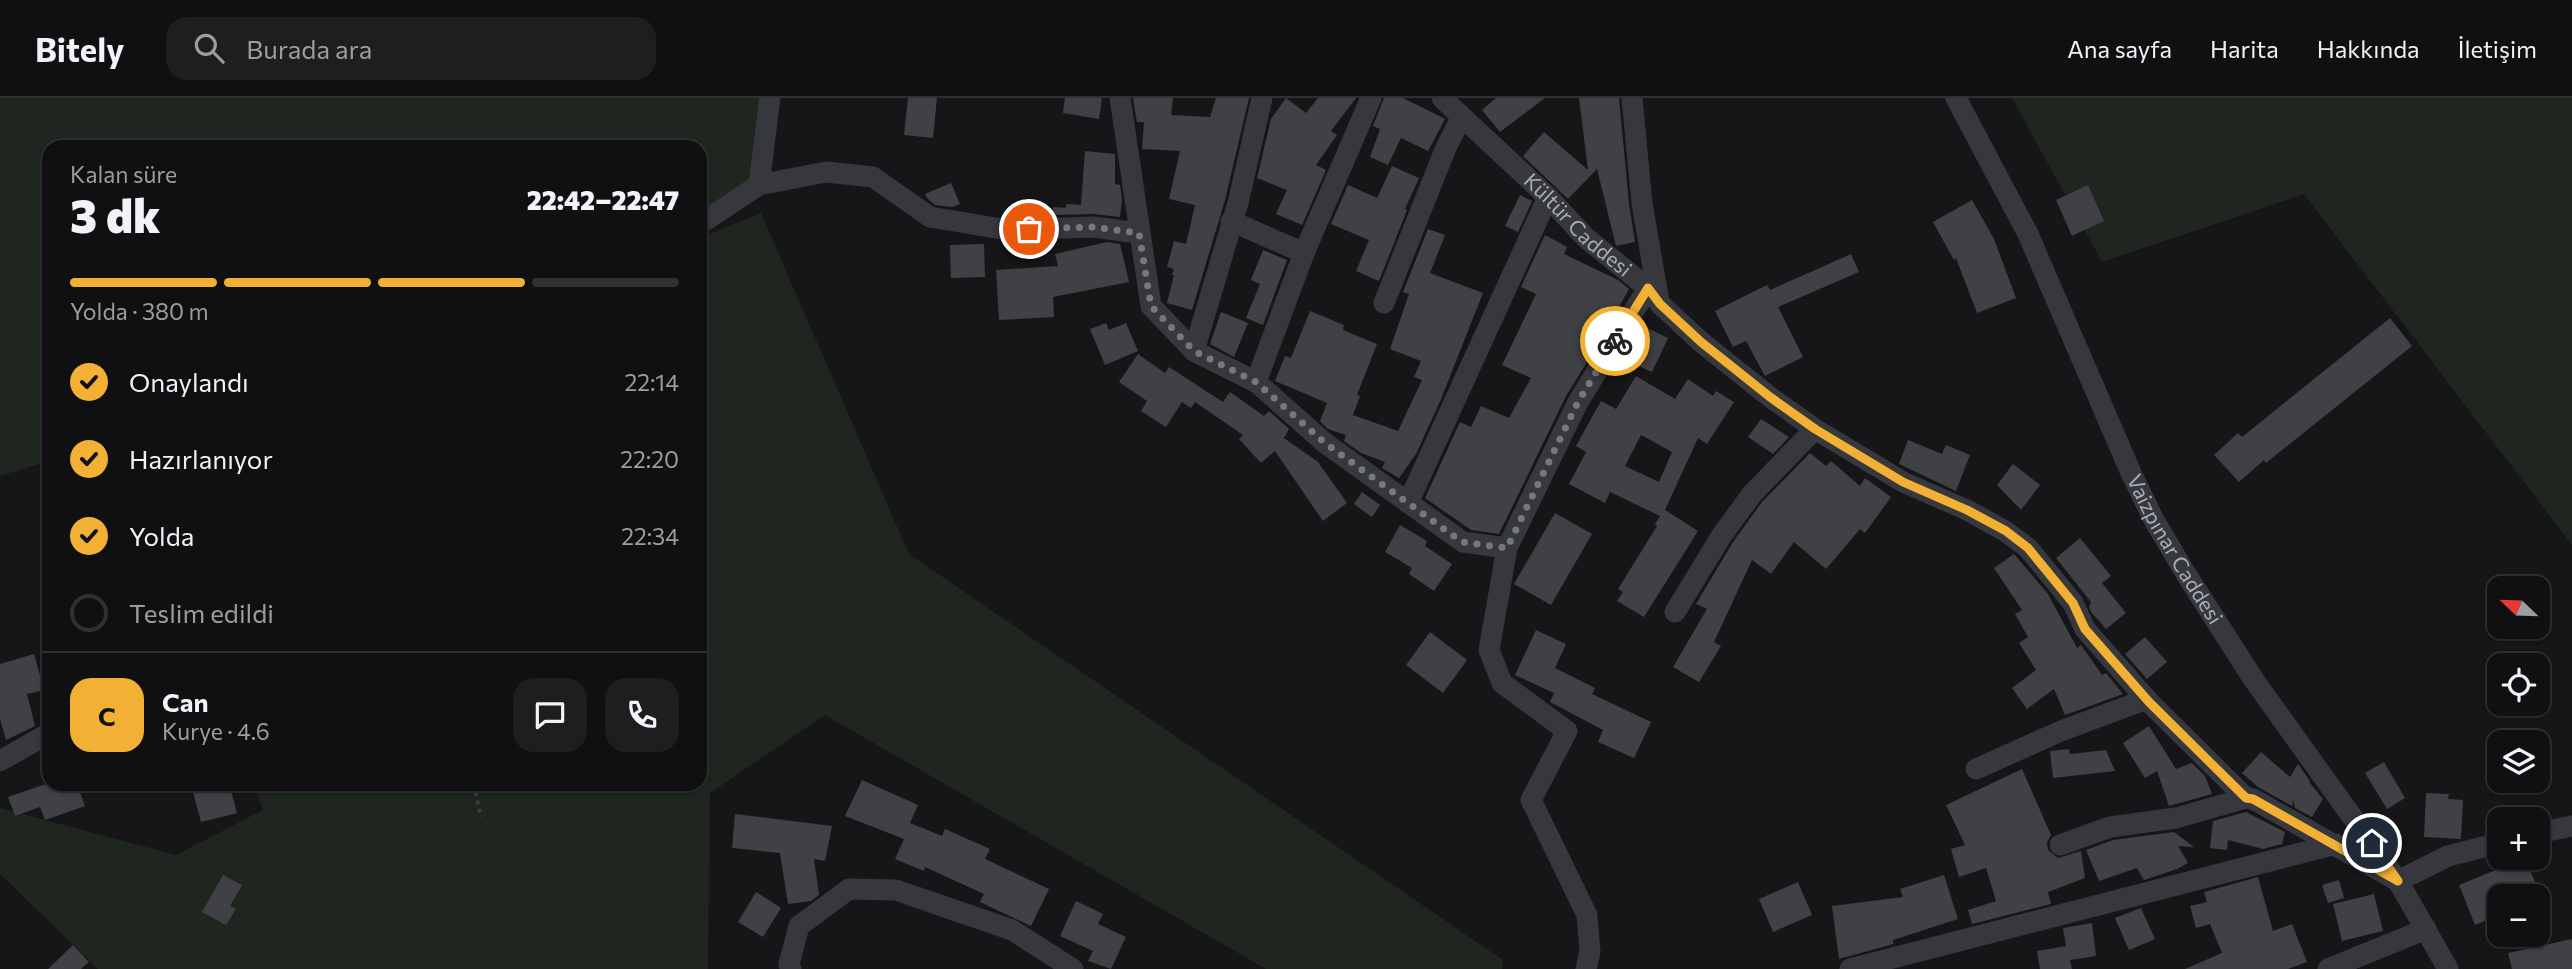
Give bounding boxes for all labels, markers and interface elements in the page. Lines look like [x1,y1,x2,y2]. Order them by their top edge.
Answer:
search box [166,17,656,80]
text: Bitely [35,28,124,69]
icon: search [190,29,228,67]
text: Burada ara [246,33,372,64]
text: Ana sayfa [2067,34,2172,63]
text: Harita [2210,34,2279,63]
text: Hakkında [2317,34,2420,63]
text: İletişim [2458,34,2537,63]
text: Kalan süre [70,160,177,188]
street label: Kültür Caddesi [1519,167,1637,281]
text: 22:42–22:47 [527,184,679,215]
text: 3 dk [70,186,160,242]
pin [999,199,1059,259]
icon: bag [1010,210,1048,248]
text: Yolda · 380 m [70,297,209,325]
courier [1580,306,1650,376]
icon: bike [1596,322,1634,360]
icon: check [70,363,108,401]
text: Onaylandı [129,366,249,397]
text: 22:14 [624,368,679,396]
icon: check [70,440,108,478]
text: Hazırlanıyor [129,443,273,474]
text: 22:20 [620,445,679,473]
street label: Vaizpınar Caddesi [2123,470,2229,628]
icon: check [70,517,108,555]
text: Yolda [129,520,194,551]
text: 22:34 [621,522,679,550]
north arrow [2487,576,2550,639]
map controls [2487,576,2550,947]
text: Teslim edildi [129,597,274,628]
button: locate [2487,653,2550,716]
button: chat [513,678,587,752]
button: phone [605,678,679,752]
text: Can [162,686,209,717]
text: C [98,700,116,731]
text: Kurye · 4.6 [162,717,270,745]
button: layers [2487,730,2550,793]
button: + [2487,807,2550,870]
pin [2342,813,2402,873]
icon: home [2353,824,2391,862]
button: − [2487,884,2550,947]

